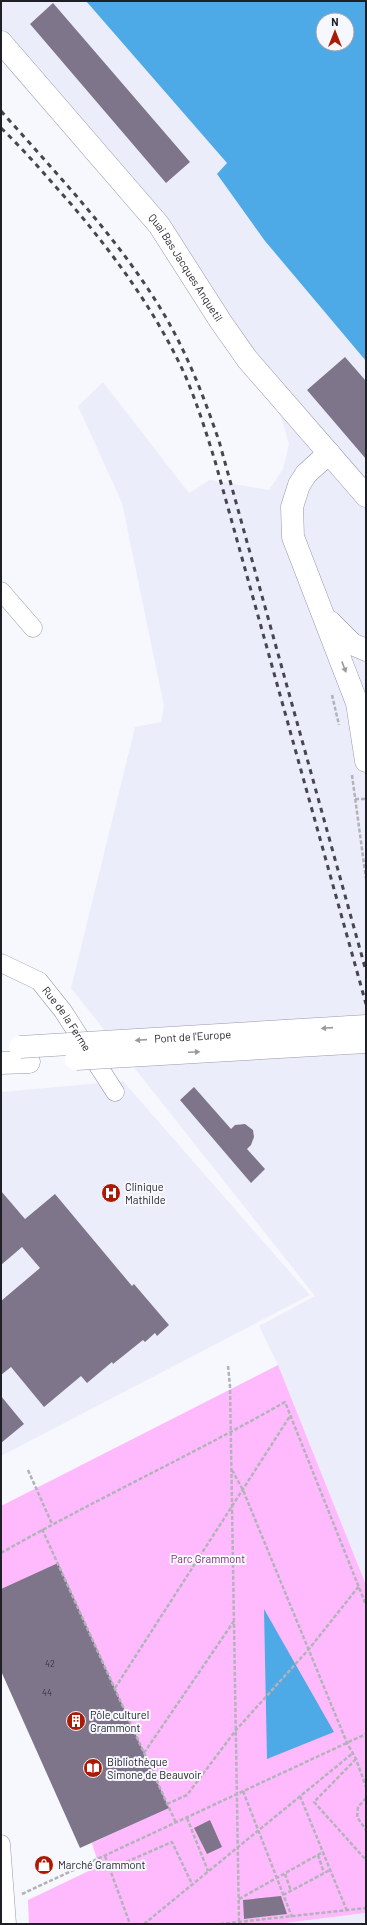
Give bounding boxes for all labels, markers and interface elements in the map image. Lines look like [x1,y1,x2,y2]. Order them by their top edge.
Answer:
north arrow [315,12,355,52]
text: N [331,15,339,28]
street label: Quai Bas Jacques Anquetil [146,211,226,323]
one-way arrow [341,661,347,673]
street label: Rue de la Ferme [40,984,94,1053]
one-way arrow [321,1025,333,1032]
street label: Pont de l'Europe [154,1027,232,1045]
one-way arrow [135,1036,147,1043]
one-way arrow [188,1049,200,1056]
place label: Clinique Mathilde [125,1180,166,1206]
hospital icon: Clinique Mathilde [100,1182,122,1204]
park label: Parc Grammont [171,1552,245,1565]
house number: 42 [45,1658,55,1669]
house number: 44 [42,1687,52,1698]
place label: Pôle culturel Grammont [90,1708,149,1734]
building icon: Pôle culturel Grammont [65,1710,87,1732]
place label: Bibliothèque Simone de Beauvoir [107,1755,201,1781]
library icon: Bibliothèque Simone de Beauvoir [82,1757,104,1779]
shop icon: Marché Grammont [33,1854,55,1876]
place label: Marché Grammont [58,1858,145,1871]

